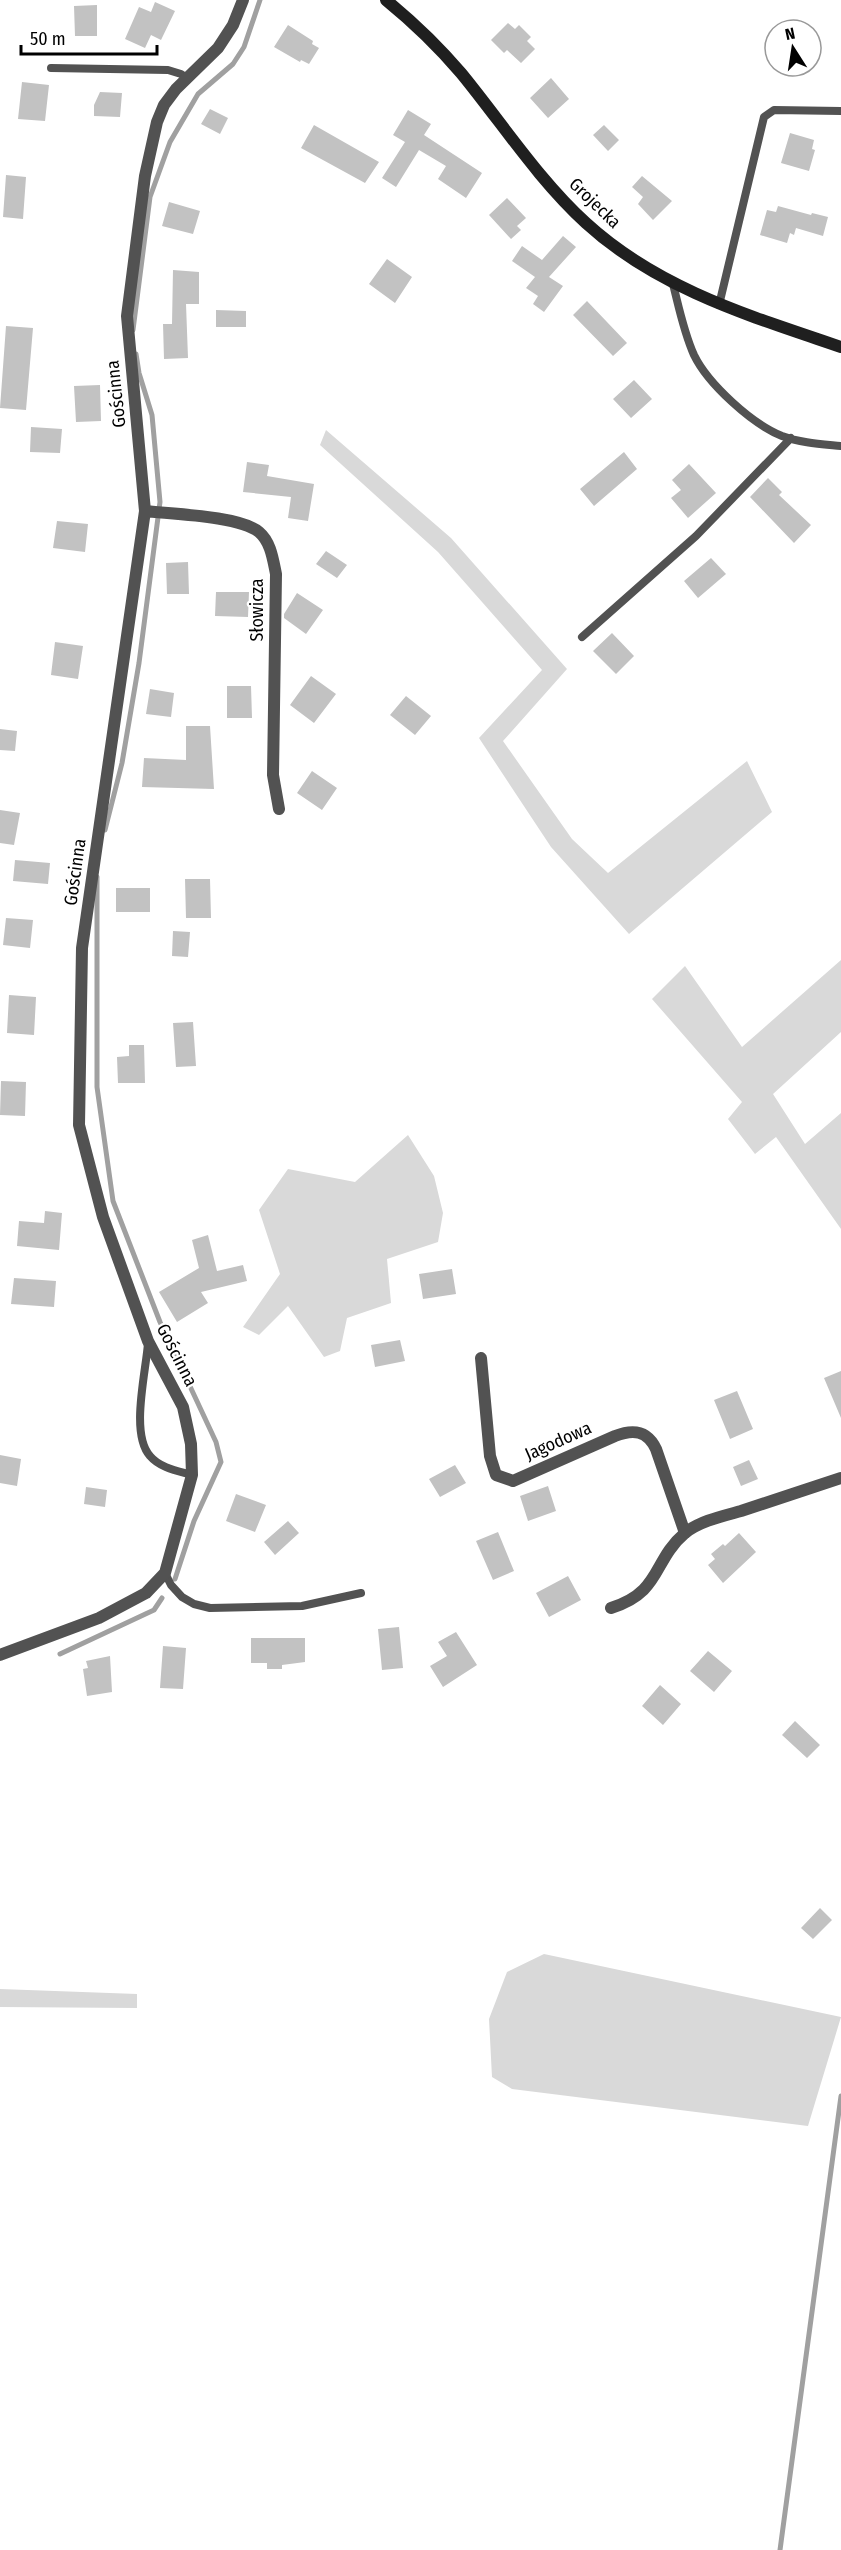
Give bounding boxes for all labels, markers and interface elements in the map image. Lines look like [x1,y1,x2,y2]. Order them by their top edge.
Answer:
scale bar [21,18,158,56]
north arrow [763,18,823,78]
text: N [783,24,797,44]
text: 50 m [30,28,66,50]
street label: Grojecka [564,173,626,233]
street label: Gościnna [102,359,130,429]
street label: Słowicza [246,578,268,642]
street label: Gościnna [59,837,91,907]
street label: Gościnna [152,1320,202,1390]
street label: Jagodowa [521,1417,595,1465]

